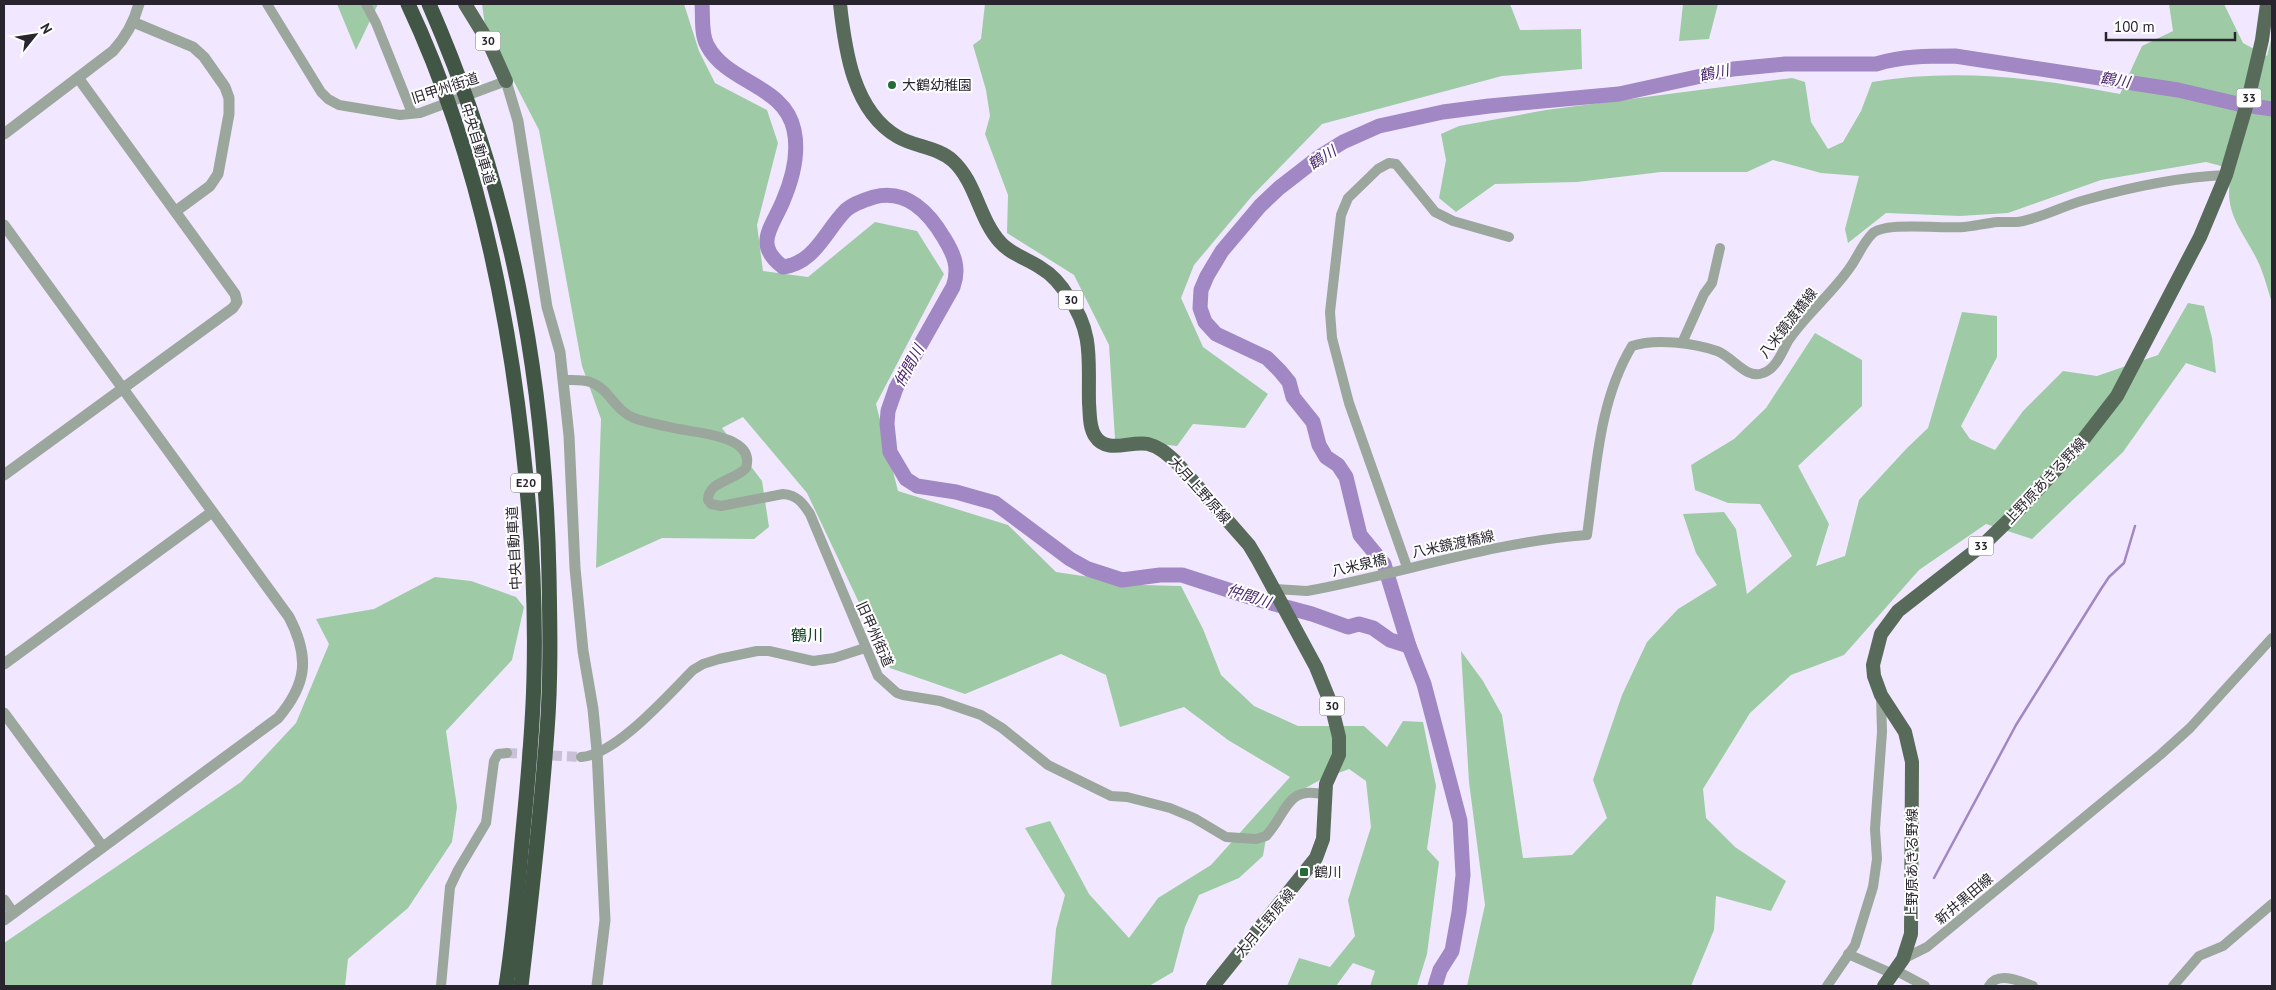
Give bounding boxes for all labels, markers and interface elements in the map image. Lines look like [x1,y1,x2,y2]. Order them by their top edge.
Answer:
north arrow [10,10,60,60]
scale bar [2106,10,2235,42]
text: 100 m [2114,17,2155,36]
text: N [36,20,56,37]
road number: 30 [476,31,500,50]
water label: 鶴川 [1697,60,1732,85]
water label: 鶴川 [2099,68,2133,92]
street label: 旧甲州街道 [409,69,481,107]
place label: 大鶴幼稚園 [902,76,972,94]
marker: 大鶴幼稚園 [886,79,898,91]
road number: 33 [2236,89,2262,108]
street label: 中央自動車道 [457,101,499,187]
water label: 鶴川 [1304,140,1341,174]
street label: 八米鏡渡橋線 [1755,284,1821,362]
road number: 30 [1058,290,1084,310]
water label: 仲間川 [889,340,929,390]
street label: 上野原あきる野線 [2000,434,2090,528]
street label: 大月上野原線 [1165,453,1235,527]
road number: E20 [511,473,541,492]
street label: 中央自動車道 [503,506,525,590]
street label: 八米鏡渡橋線 [1410,526,1496,562]
road number: 33 [1968,536,1994,556]
street label: 八米泉橋 [1330,550,1388,580]
water label: 仲間川 [1225,580,1275,612]
street label: 旧甲州街道 [853,598,897,670]
district label: 鶴川 [791,625,823,645]
road number: 30 [1320,696,1344,716]
street label: 上野原あきる野線 [1903,808,1921,920]
place label: 鶴川 [1314,863,1342,881]
marker: 鶴川 [1298,866,1310,878]
street label: 新井黒田線 [1931,870,1997,928]
street label: 大月上野原線 [1231,885,1299,961]

